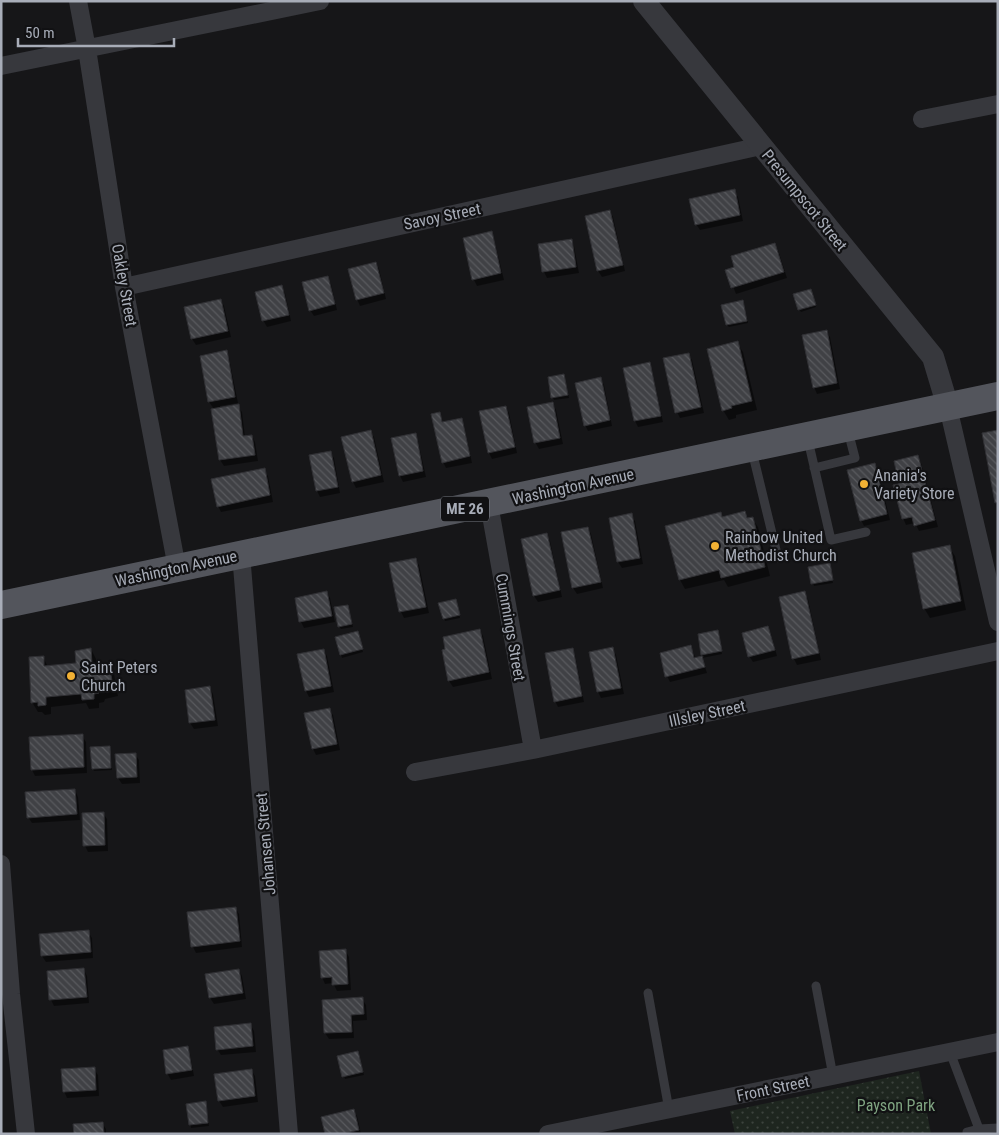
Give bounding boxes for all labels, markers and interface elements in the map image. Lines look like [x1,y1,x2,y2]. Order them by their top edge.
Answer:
scale bar [18,15,174,47]
text: 50 m [25,24,55,42]
street label: Presumpscot Street [758,146,851,255]
street label: Savoy Street [402,199,483,234]
street label: Oakley Street [108,242,141,328]
street label: Washington Avenue [510,464,636,509]
place label: Anania's Variety Store [874,466,955,503]
marker: Anania's Variety Store [858,478,870,490]
road number: ME 26 [441,496,489,522]
place label: Rainbow United Methodist Church [725,528,837,565]
marker: Rainbow United Methodist Church [709,540,721,552]
street label: Washington Avenue [113,546,239,591]
street label: Cummings Street [492,572,529,683]
place label: Saint Peters Church [81,658,157,695]
marker: Saint Peters Church [65,670,77,682]
street label: Illsley Street [667,696,747,731]
street label: Johansen Street [252,792,279,896]
street label: Front Street [735,1071,811,1105]
park label: Payson Park [857,1096,936,1115]

